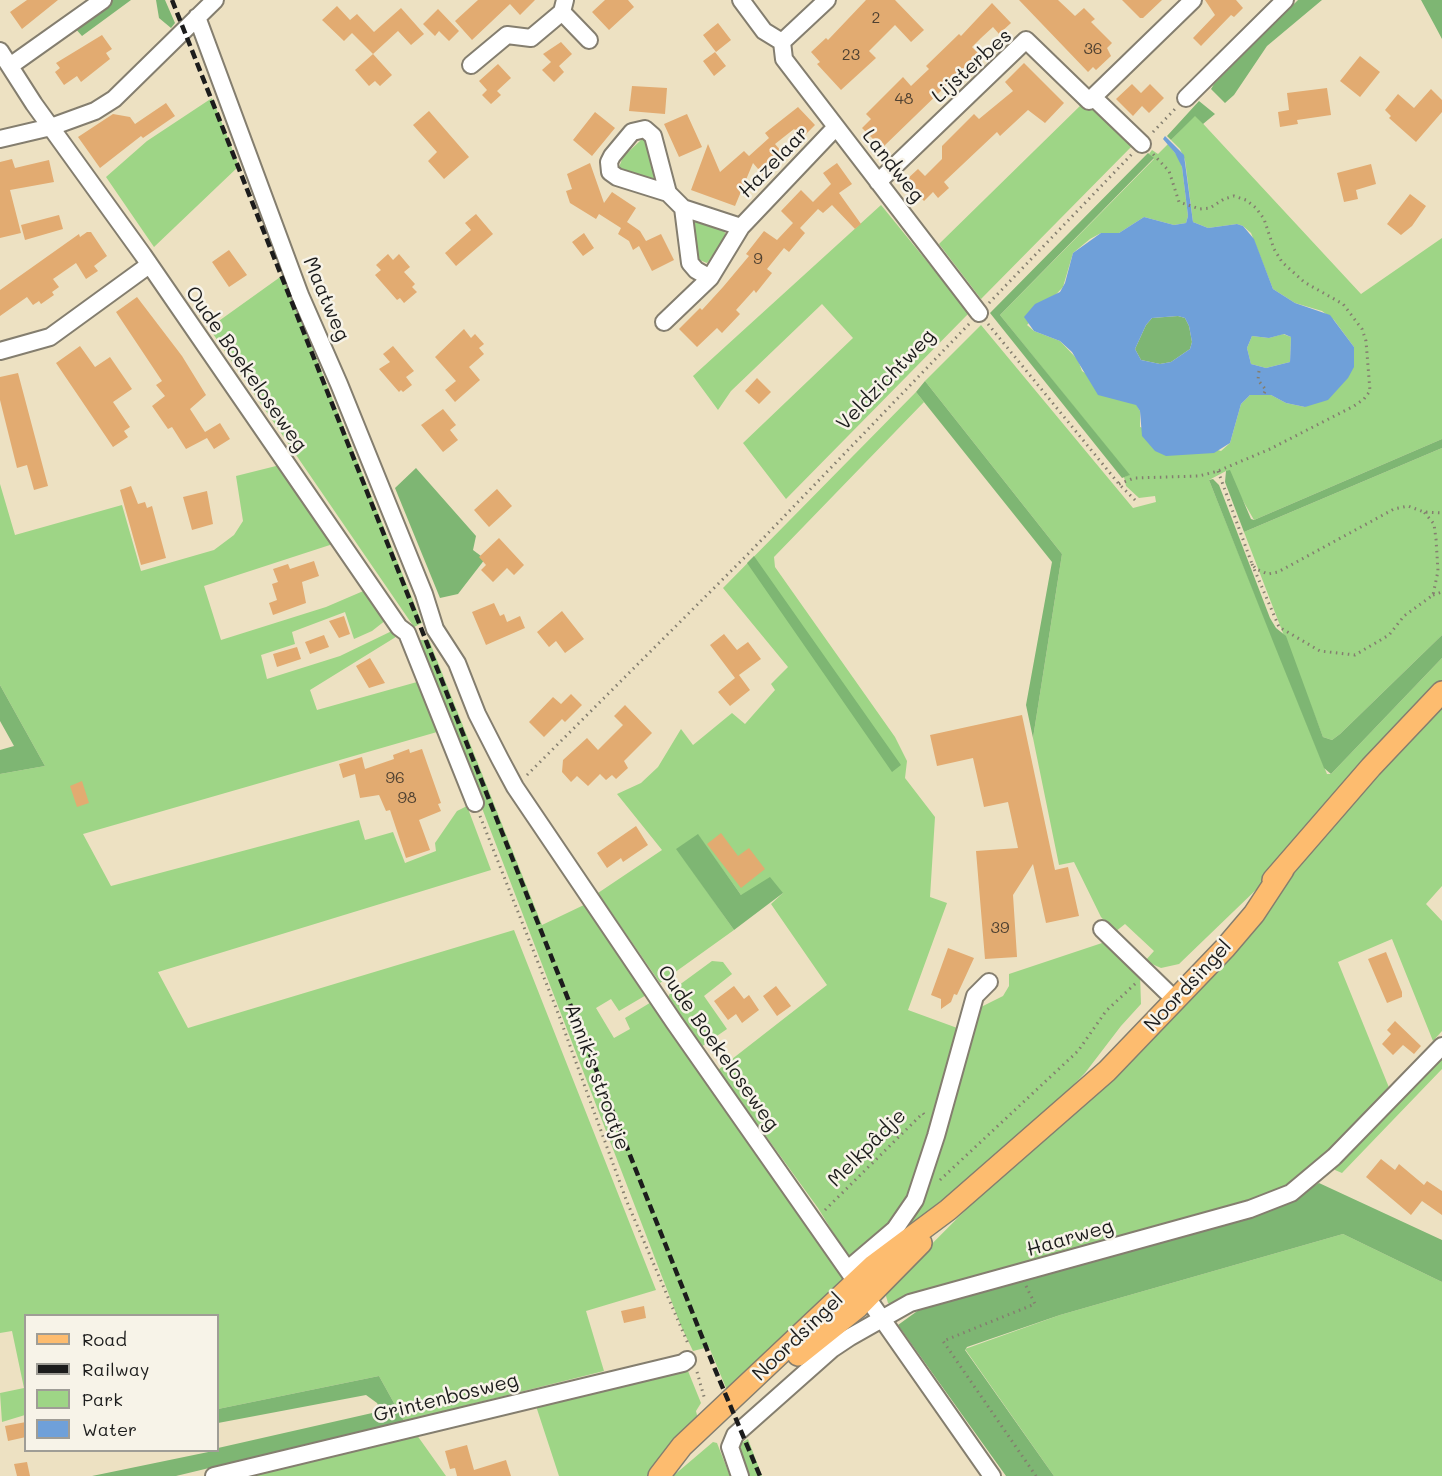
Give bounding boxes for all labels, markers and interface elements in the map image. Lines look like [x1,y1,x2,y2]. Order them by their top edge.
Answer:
house number: 2 [872,8,880,28]
street label: Lijsterbes [927,24,1017,108]
house number: 36 [1083,39,1103,59]
house number: 23 [842,45,860,65]
house number: 48 [894,89,914,109]
street label: Hazelaar [734,121,814,203]
street label: Landweg [857,125,929,207]
house number: 9 [753,249,763,269]
street label: Maatweg [298,253,354,345]
street label: Oude Boekeloseweg [180,282,312,456]
street label: Veldzichtweg [832,324,940,436]
house number: 96 [385,768,405,788]
house number: 98 [397,788,417,808]
house number: 39 [991,918,1009,938]
street label: Noordsingel [1139,935,1237,1037]
street label: Oude Boekeloseweg [652,961,784,1135]
street label: Annik's stroatje [559,1001,635,1153]
street label: Melkpâdje [823,1104,911,1192]
street label: Haarweg [1024,1214,1116,1262]
street label: Noordsingel [748,1288,848,1386]
legend [24,1314,219,1452]
text: Road [82,1327,127,1351]
text: Railway [82,1357,149,1381]
street label: Grintenbosweg [371,1368,521,1428]
text: Park [82,1387,123,1411]
text: Water [82,1417,137,1441]

